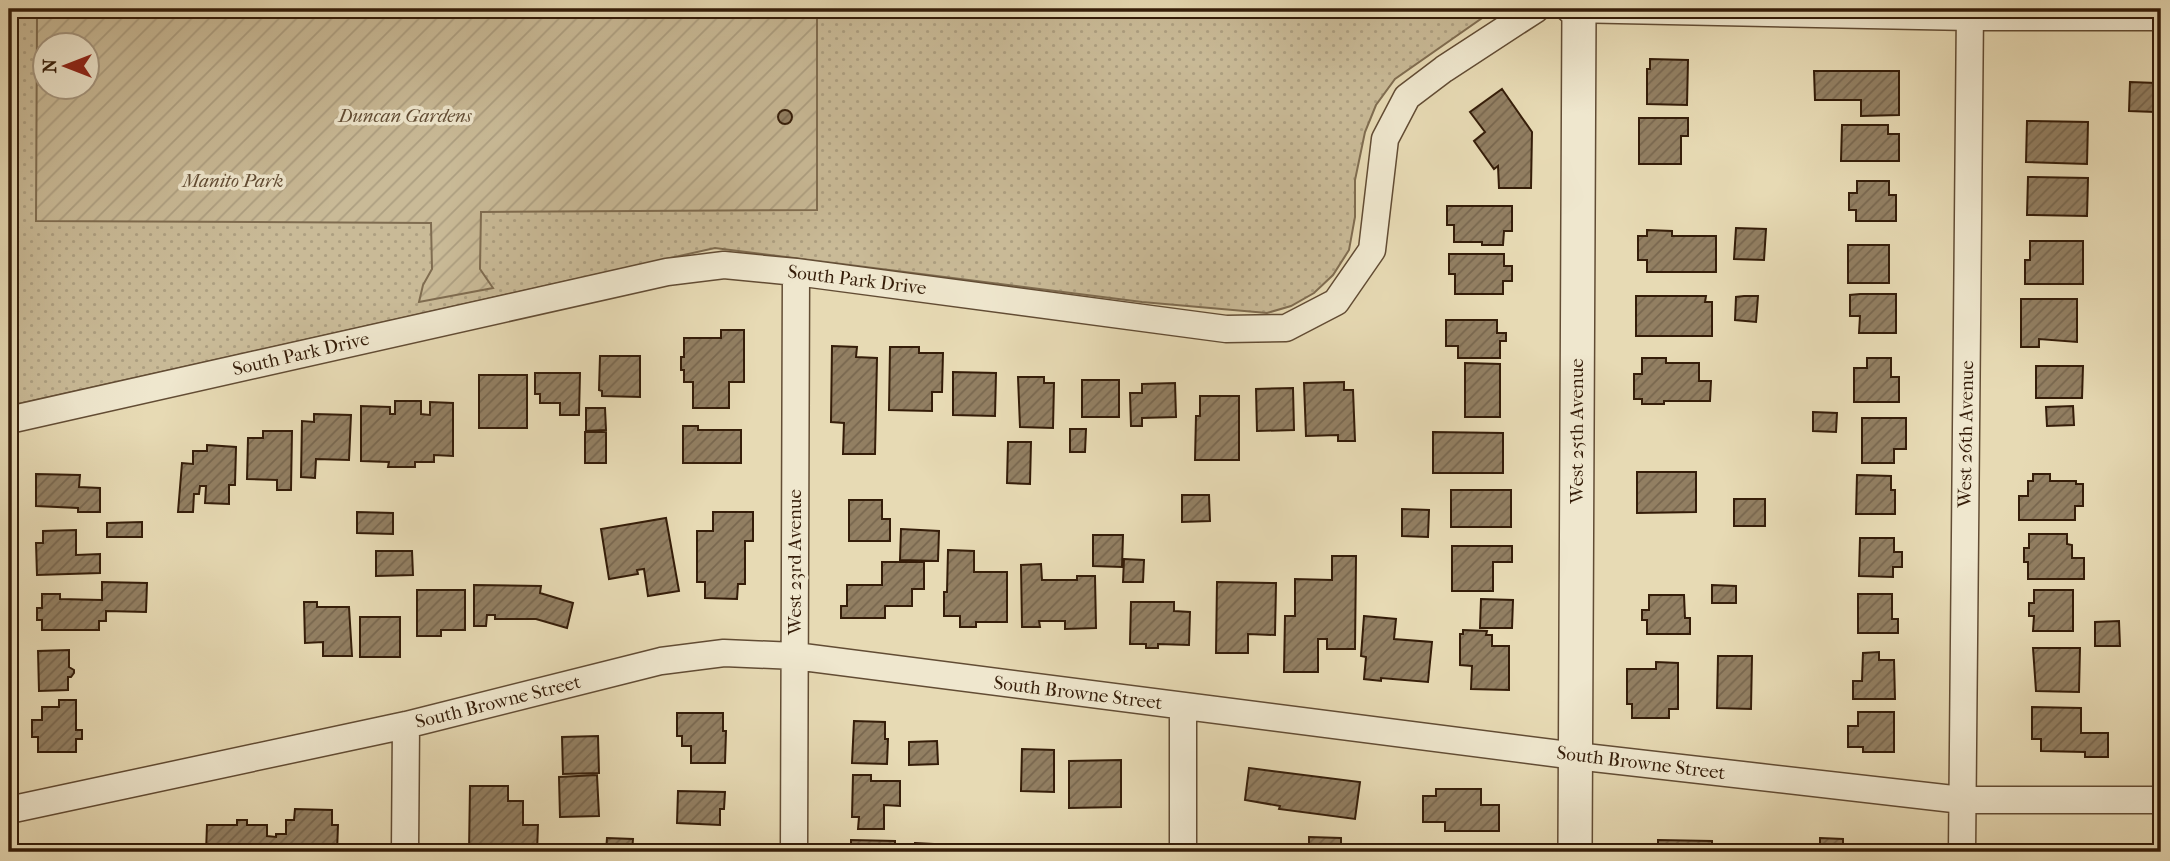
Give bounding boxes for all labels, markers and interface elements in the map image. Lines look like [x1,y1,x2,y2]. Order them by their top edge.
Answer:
north arrow [32,32,102,102]
text: N [39,58,61,73]
park label: Duncan Gardens [337,105,473,127]
park label: Manito Park [180,170,284,192]
street label: South Park Drive [786,261,928,299]
street label: South Park Drive [230,328,372,380]
street label: West 25th Avenue [1566,358,1588,505]
street label: West 26th Avenue [1954,360,1978,509]
street label: West 23rd Avenue [784,489,806,636]
street label: South Browne Street [413,671,583,733]
street label: South Browne Street [992,672,1164,714]
street label: South Browne Street [1555,742,1727,784]

